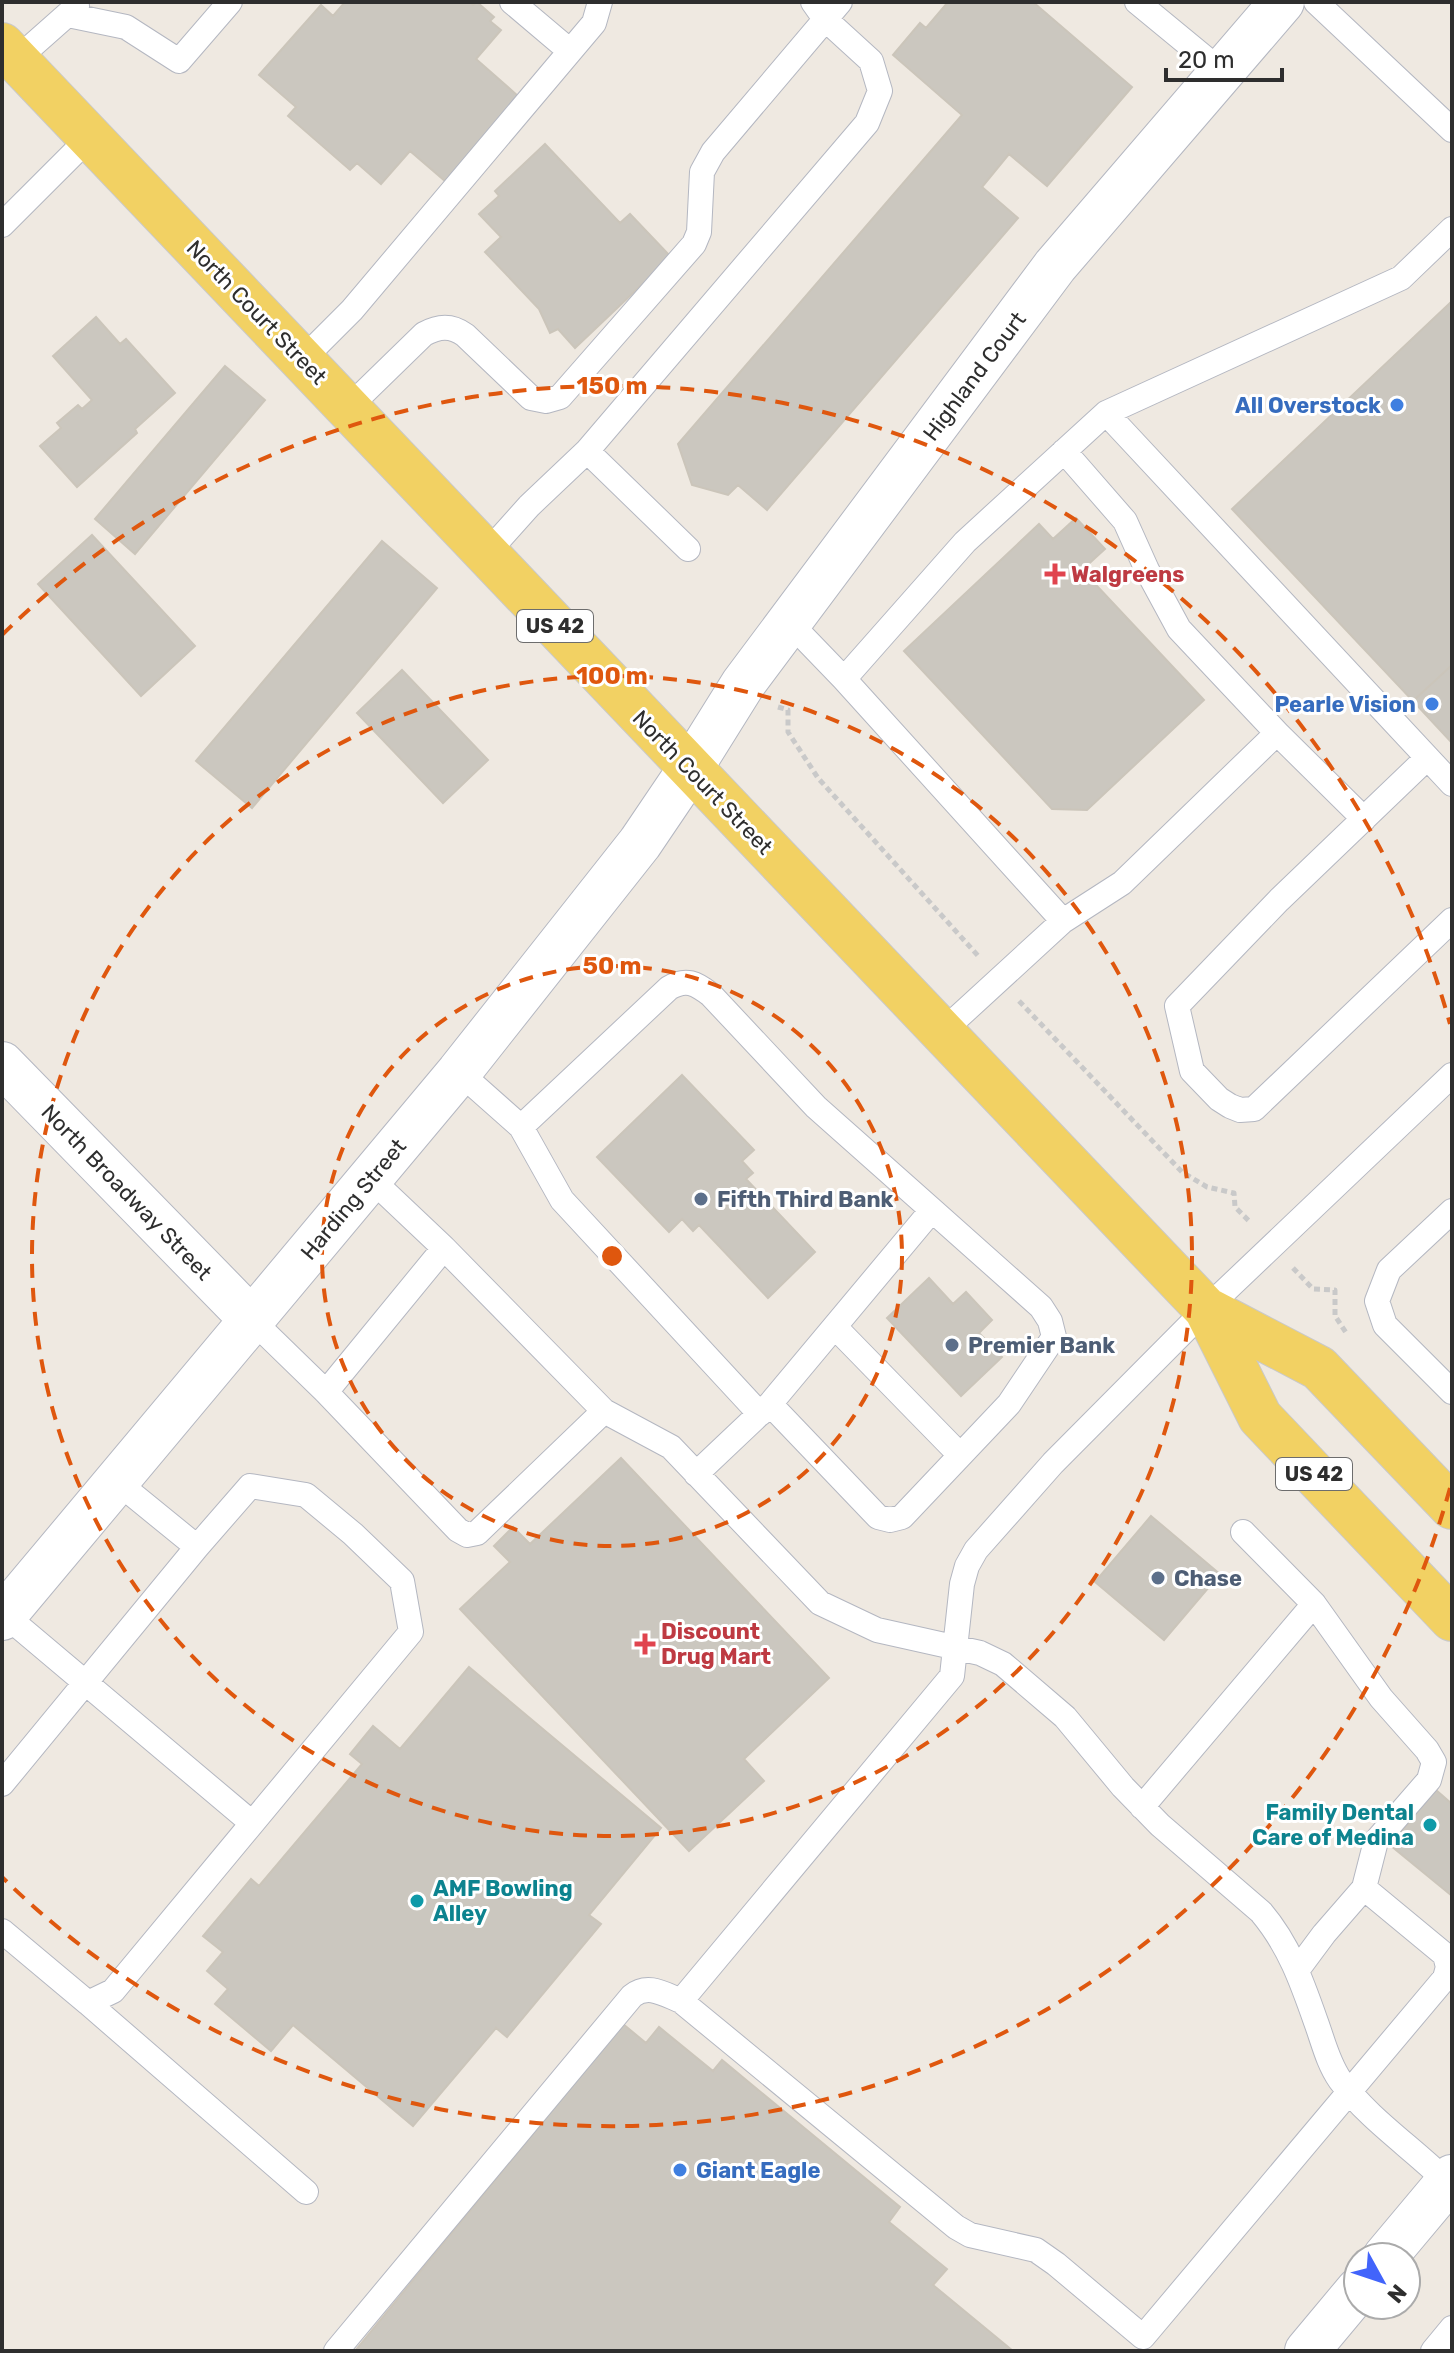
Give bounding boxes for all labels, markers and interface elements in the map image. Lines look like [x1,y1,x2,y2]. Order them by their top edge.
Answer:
scale bar [1166,32,1282,82]
text: 20 m [1178,46,1235,74]
street label: North Court Street [181,235,333,390]
street label: Highland Court [917,306,1032,446]
text: 150 m [577,372,647,400]
place label: All Overstock [1235,392,1381,419]
marker: All Overstock [1388,396,1406,414]
place label: Walgreens [1071,561,1184,588]
marker: Walgreens [1046,565,1064,583]
road number: US 42 [517,610,593,642]
text: 100 m [576,662,648,690]
place label: Pearle Vision [1274,691,1416,718]
marker: Pearle Vision [1423,695,1441,713]
street label: North Court Street [627,705,779,860]
text: 50 m [583,952,641,980]
street label: North Broadway Street [36,1099,218,1286]
street label: Harding Street [295,1133,412,1265]
place label: Fifth Third Bank [717,1186,894,1213]
marker: Fifth Third Bank [692,1190,710,1208]
centre of rings [598,1242,626,1270]
place label: Premier Bank [968,1332,1115,1359]
marker: Premier Bank [943,1336,961,1354]
road number: US 42 [1276,1458,1352,1490]
place label: Chase [1174,1565,1242,1592]
marker: Chase [1149,1569,1167,1587]
place label: Discount Drug Mart [661,1618,771,1670]
marker: Discount Drug Mart [636,1635,654,1653]
place label: Family Dental Care of Medina [1252,1799,1414,1851]
marker: Family Dental Care of Medina [1421,1816,1439,1834]
place label: AMF Bowling Alley [433,1875,573,1927]
marker: AMF Bowling Alley [408,1892,426,1910]
place label: Giant Eagle [696,2157,820,2184]
marker: Giant Eagle [671,2161,689,2179]
north arrow [1342,2241,1422,2321]
text: N [1382,2279,1412,2308]

